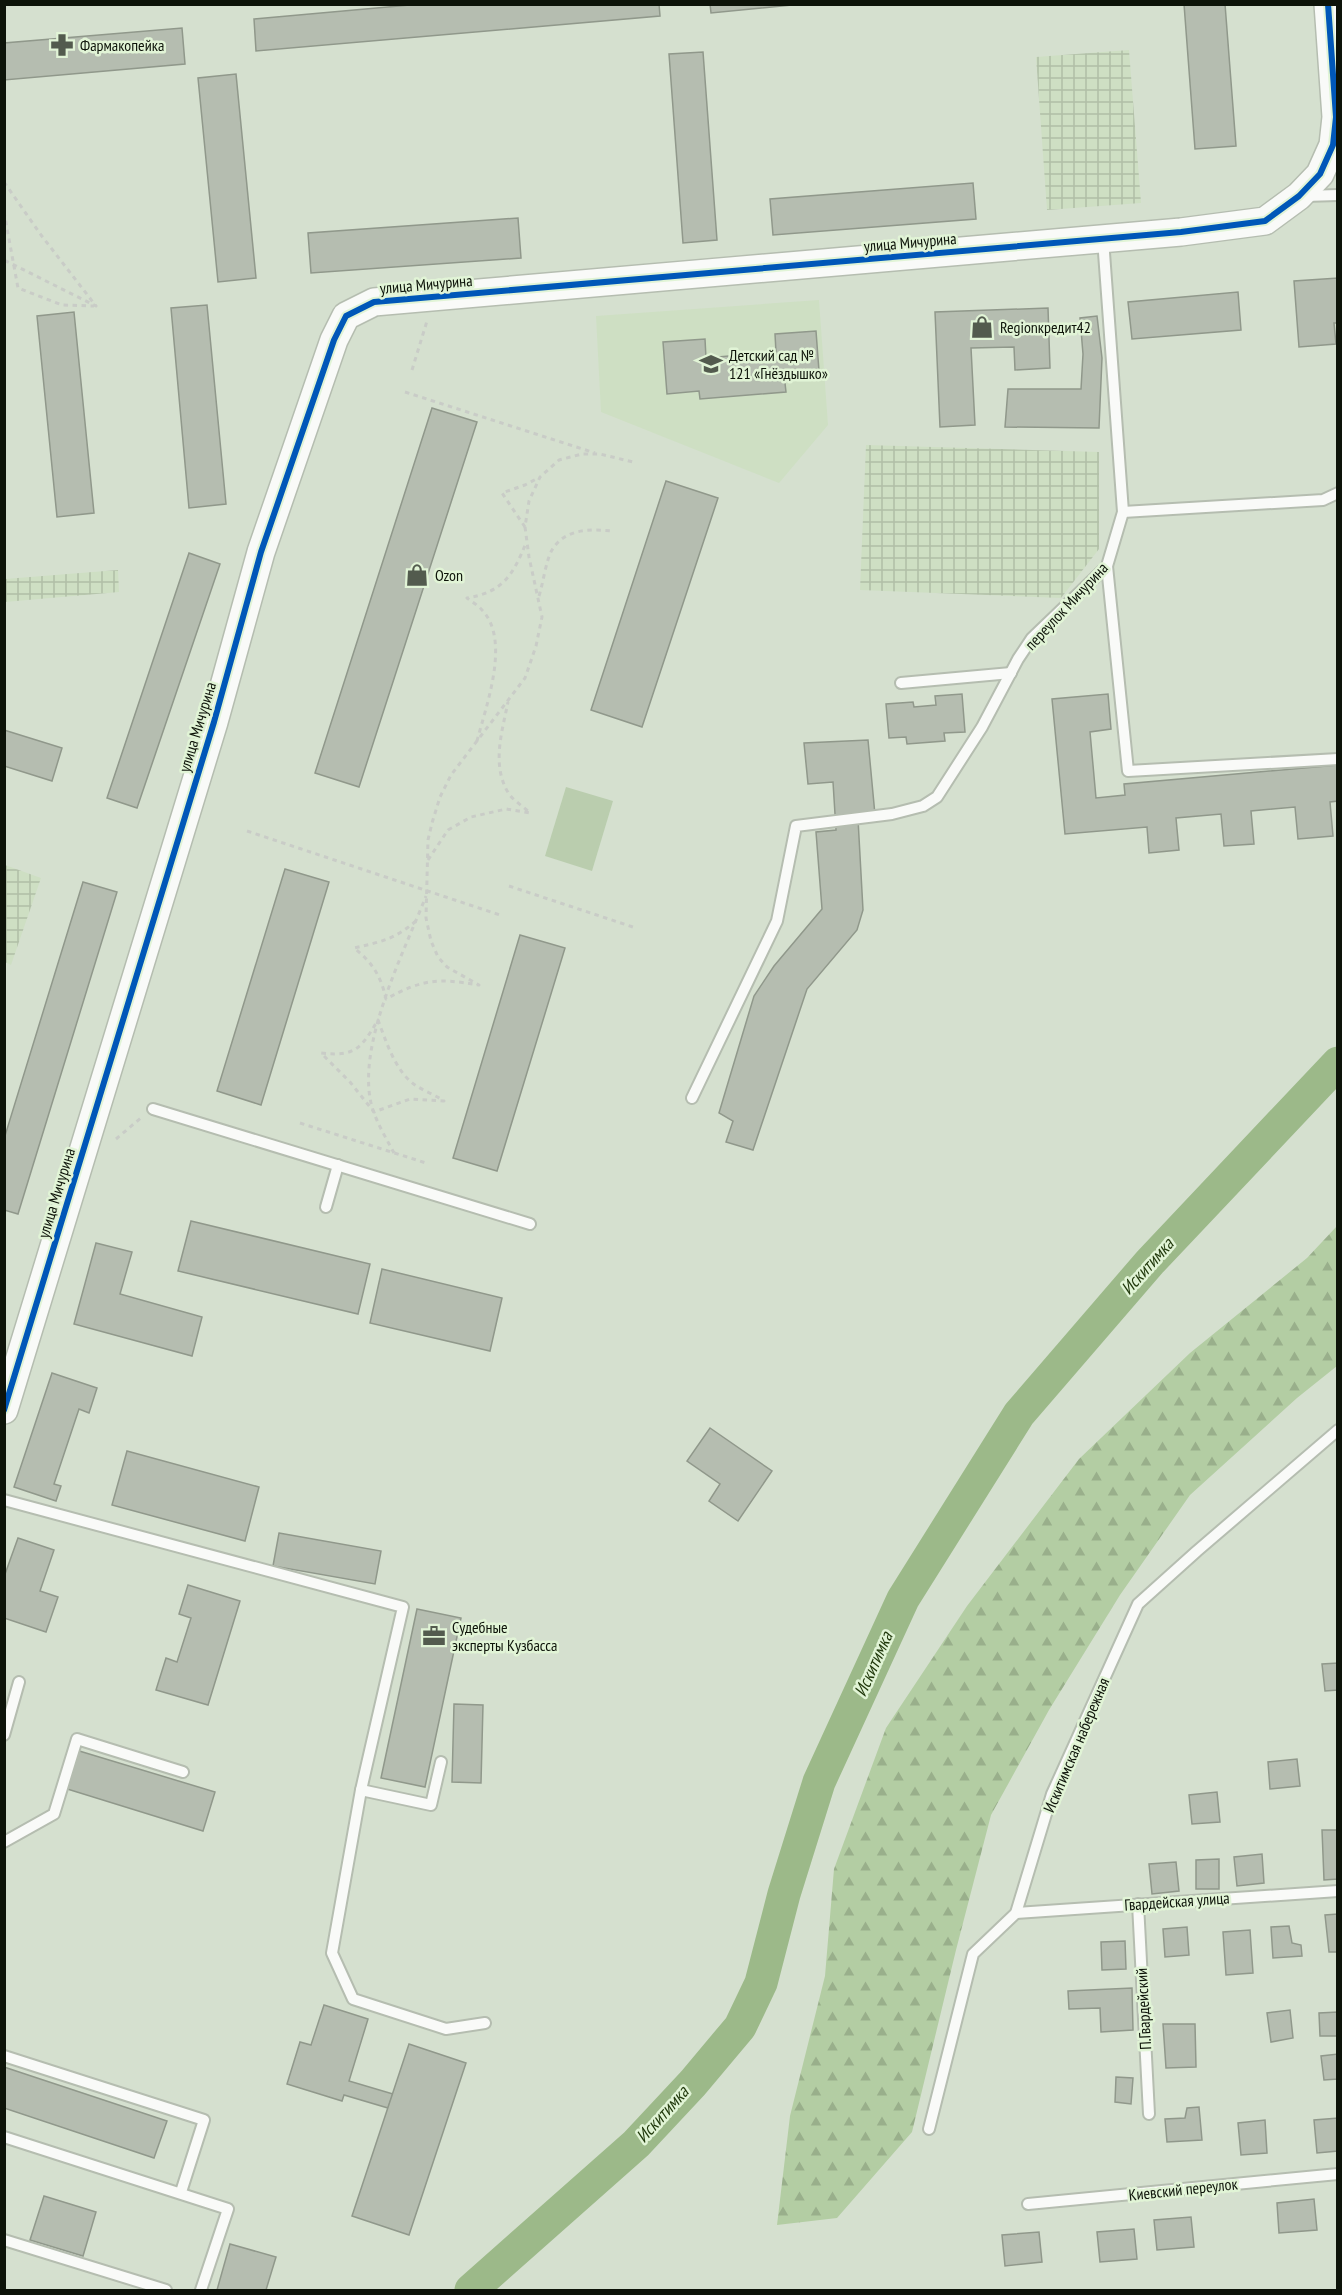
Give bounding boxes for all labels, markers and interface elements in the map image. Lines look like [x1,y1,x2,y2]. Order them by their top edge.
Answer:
pharmacy icon: Фармакопейка [49,32,75,58]
place label: Фармакопейка [80,35,164,55]
street label: улица Мичурина [863,228,957,256]
street label: улица Мичурина [379,270,473,298]
shop icon: Regionкредит42 [969,314,995,340]
place label: Regionкредит42 [1000,317,1091,337]
place label: Детский сад № 121 «Гнёздышко» [729,345,828,383]
school or university icon: Детский сад № 121 «Гнёздышко» [698,351,724,377]
street label: переулок Мичурина [1020,558,1112,654]
shop icon: Ozon [404,562,430,588]
place label: Ozon [435,565,463,585]
street label: улица Мичурина [174,680,220,774]
street label: улица Мичурина [33,1146,79,1240]
water label: Искитимка [1116,1232,1179,1299]
place label: Судебные эксперты Кузбасса [452,1617,557,1655]
office icon: Судебные эксперты Кузбасса [421,1623,447,1649]
water label: Искитимка [849,1627,898,1700]
street label: Искитимская набережная [1039,1675,1113,1815]
street label: Гвардейская улица [1124,1887,1230,1915]
street label: П.Гвардейский [1131,1968,1155,2050]
water label: Искитимка [631,2080,694,2147]
street label: Киевский переулок [1127,2173,1239,2205]

